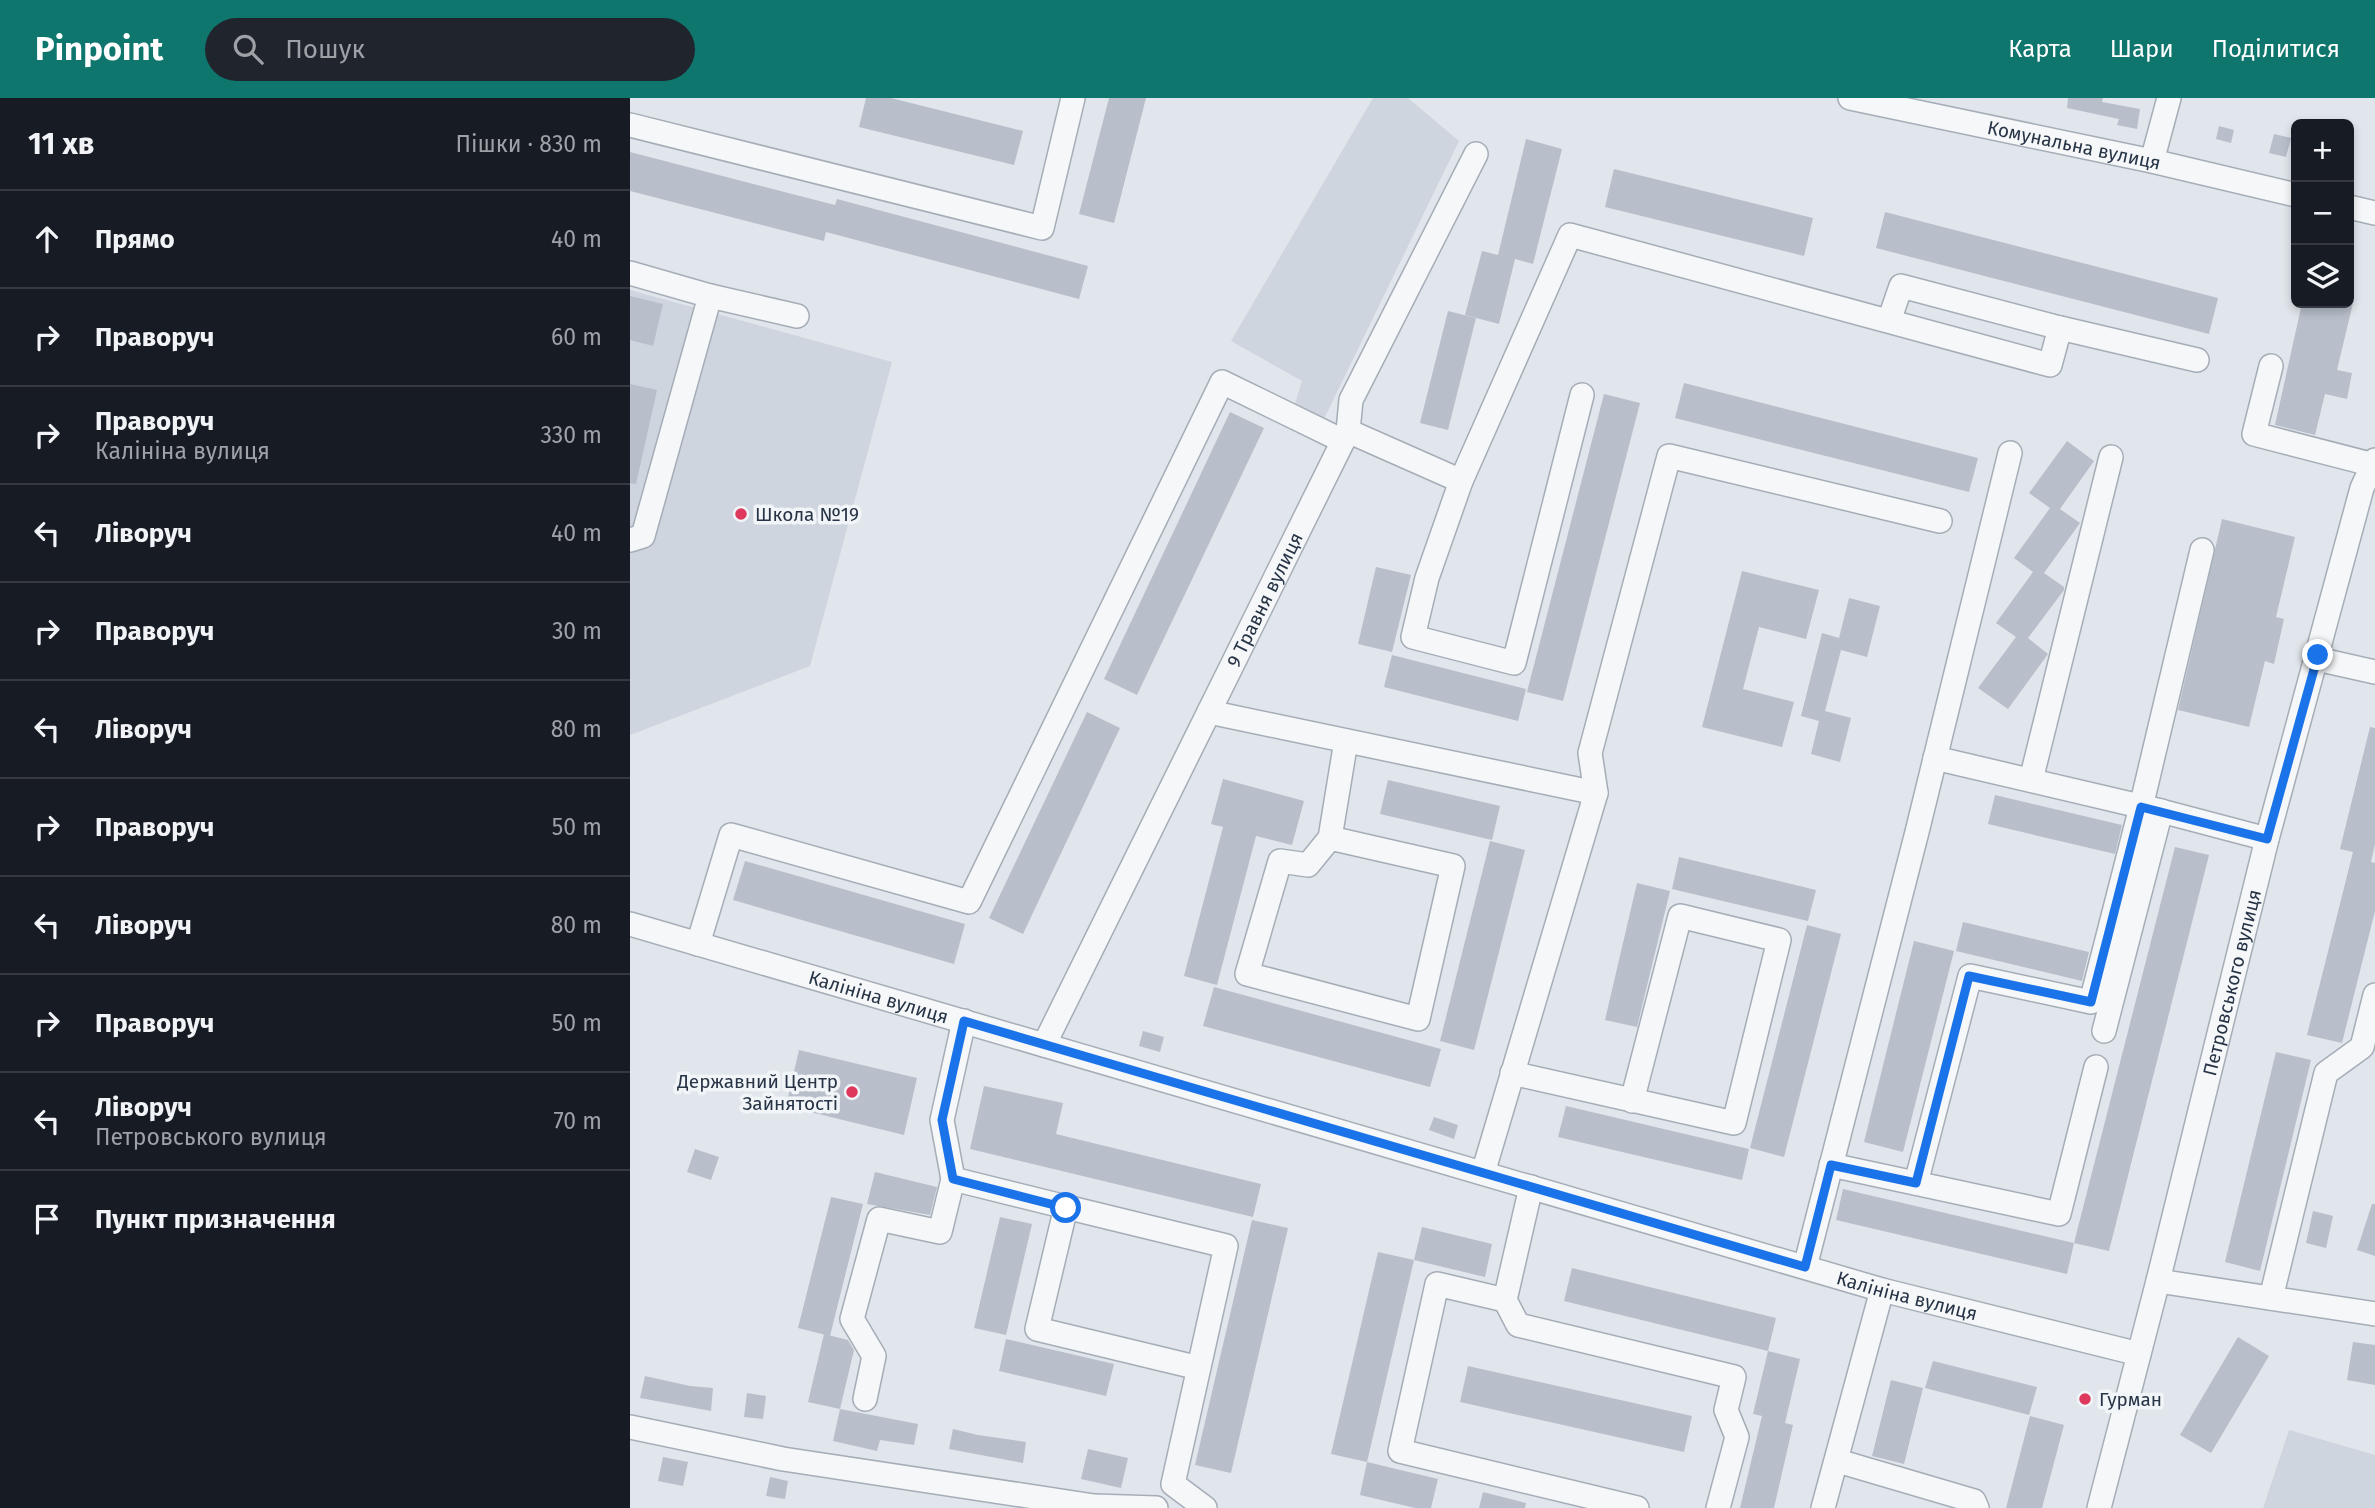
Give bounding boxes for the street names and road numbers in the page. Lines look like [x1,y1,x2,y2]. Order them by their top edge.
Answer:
street label: Комунальна вулиця [1985,115,2163,174]
street label: 9 Травня вулиця [1222,528,1308,671]
street label: Петровського вулиця [2198,887,2266,1078]
street label: Калініна вулиця [806,965,951,1028]
street label: Калініна вулиця [1834,1266,1980,1325]

